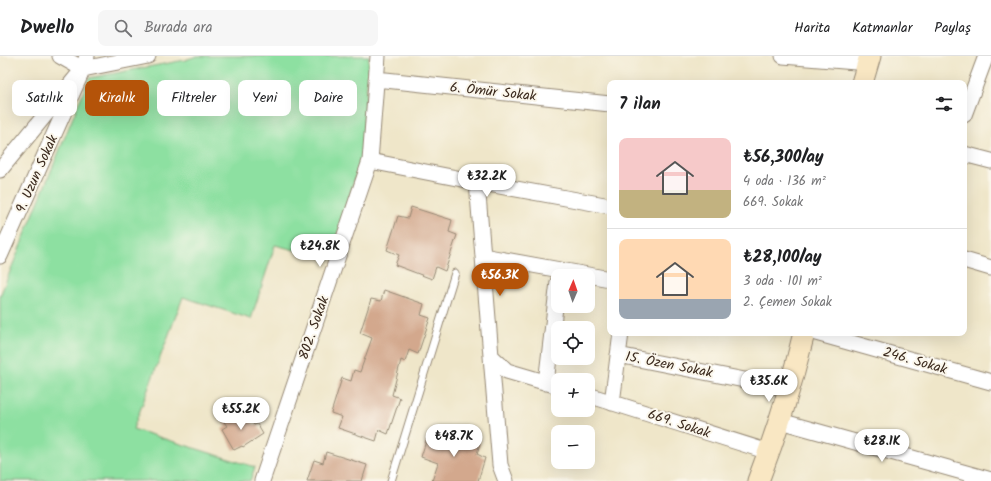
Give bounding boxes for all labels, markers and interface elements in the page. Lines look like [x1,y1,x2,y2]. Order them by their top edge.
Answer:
search box [98,10,378,46]
text: Dwello [20,13,74,43]
text: Burada ara [144,16,213,40]
icon: search [112,17,134,39]
text: Harita [794,17,830,39]
text: Katmanlar [852,17,912,39]
text: Paylaş [934,17,971,39]
street label: 6. Ömür Sokak [449,77,538,108]
chip: Satılık [12,80,77,116]
chip: Kiralık [85,80,149,116]
chip: Filtreler [157,80,230,116]
chip: Yeni [238,80,291,116]
chip: Daire [299,80,357,116]
text: 7 ilan [619,91,661,118]
icon: filters [933,93,955,115]
street label: 9. Uzun Sokak [10,131,64,217]
text: ₺56,300/ay [743,144,824,171]
icon: home [651,154,699,202]
pin: ₺32.2K [454,164,520,198]
text: ₺32.2K [467,166,507,187]
text: 4 oda · 136 m² [743,171,826,192]
text: 669. Sokak [743,192,803,213]
pin: ₺24.8K [287,234,353,268]
text: ₺24.8K [300,236,340,257]
text: ₺28,100/ay [743,244,822,271]
icon: home [651,255,699,303]
pin: ₺56.3K [467,263,533,297]
text: ₺56.3K [481,265,519,286]
north arrow [551,269,595,313]
map controls [551,269,595,469]
text: 3 oda · 101 m² [743,271,822,292]
text: 2. Çemen Sokak [743,292,832,313]
street label: 802. Sokak [293,293,335,363]
button: locate [551,321,595,365]
street label: 246. Sokak [880,341,950,381]
street label: 15. Özen Sokak [623,346,715,384]
pin: ₺35.6K [736,369,802,403]
text: ₺35.6K [750,371,788,392]
button: + [551,373,595,417]
pin: ₺55.2K [208,397,274,431]
text: ₺55.2K [222,399,260,420]
street label: 669. Sokak [645,404,714,445]
pin: ₺48.7K [421,424,487,458]
button: − [551,425,595,469]
text: ₺48.7K [435,426,473,447]
pin: ₺28.1K [849,429,915,463]
text: ₺28.1K [863,431,901,452]

